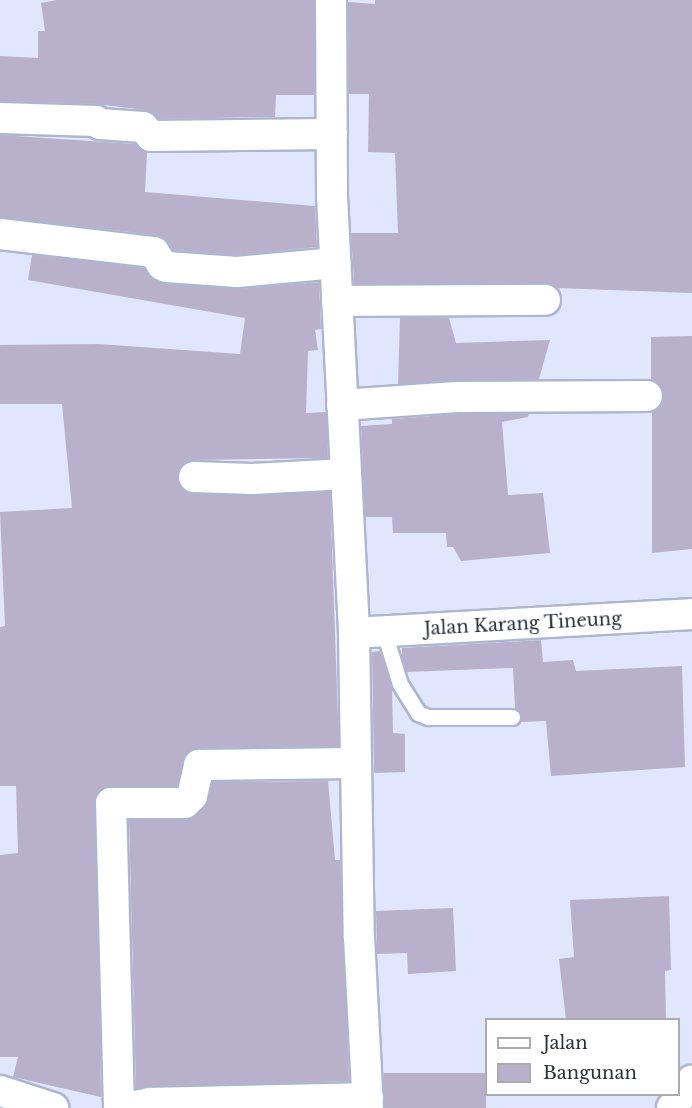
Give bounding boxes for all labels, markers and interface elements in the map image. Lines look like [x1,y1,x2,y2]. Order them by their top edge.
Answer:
street label: Jalan Karang Tineung [423,608,623,640]
legend [485,1018,680,1096]
text: Jalan [543,1032,588,1054]
text: Bangunan [543,1062,637,1084]

